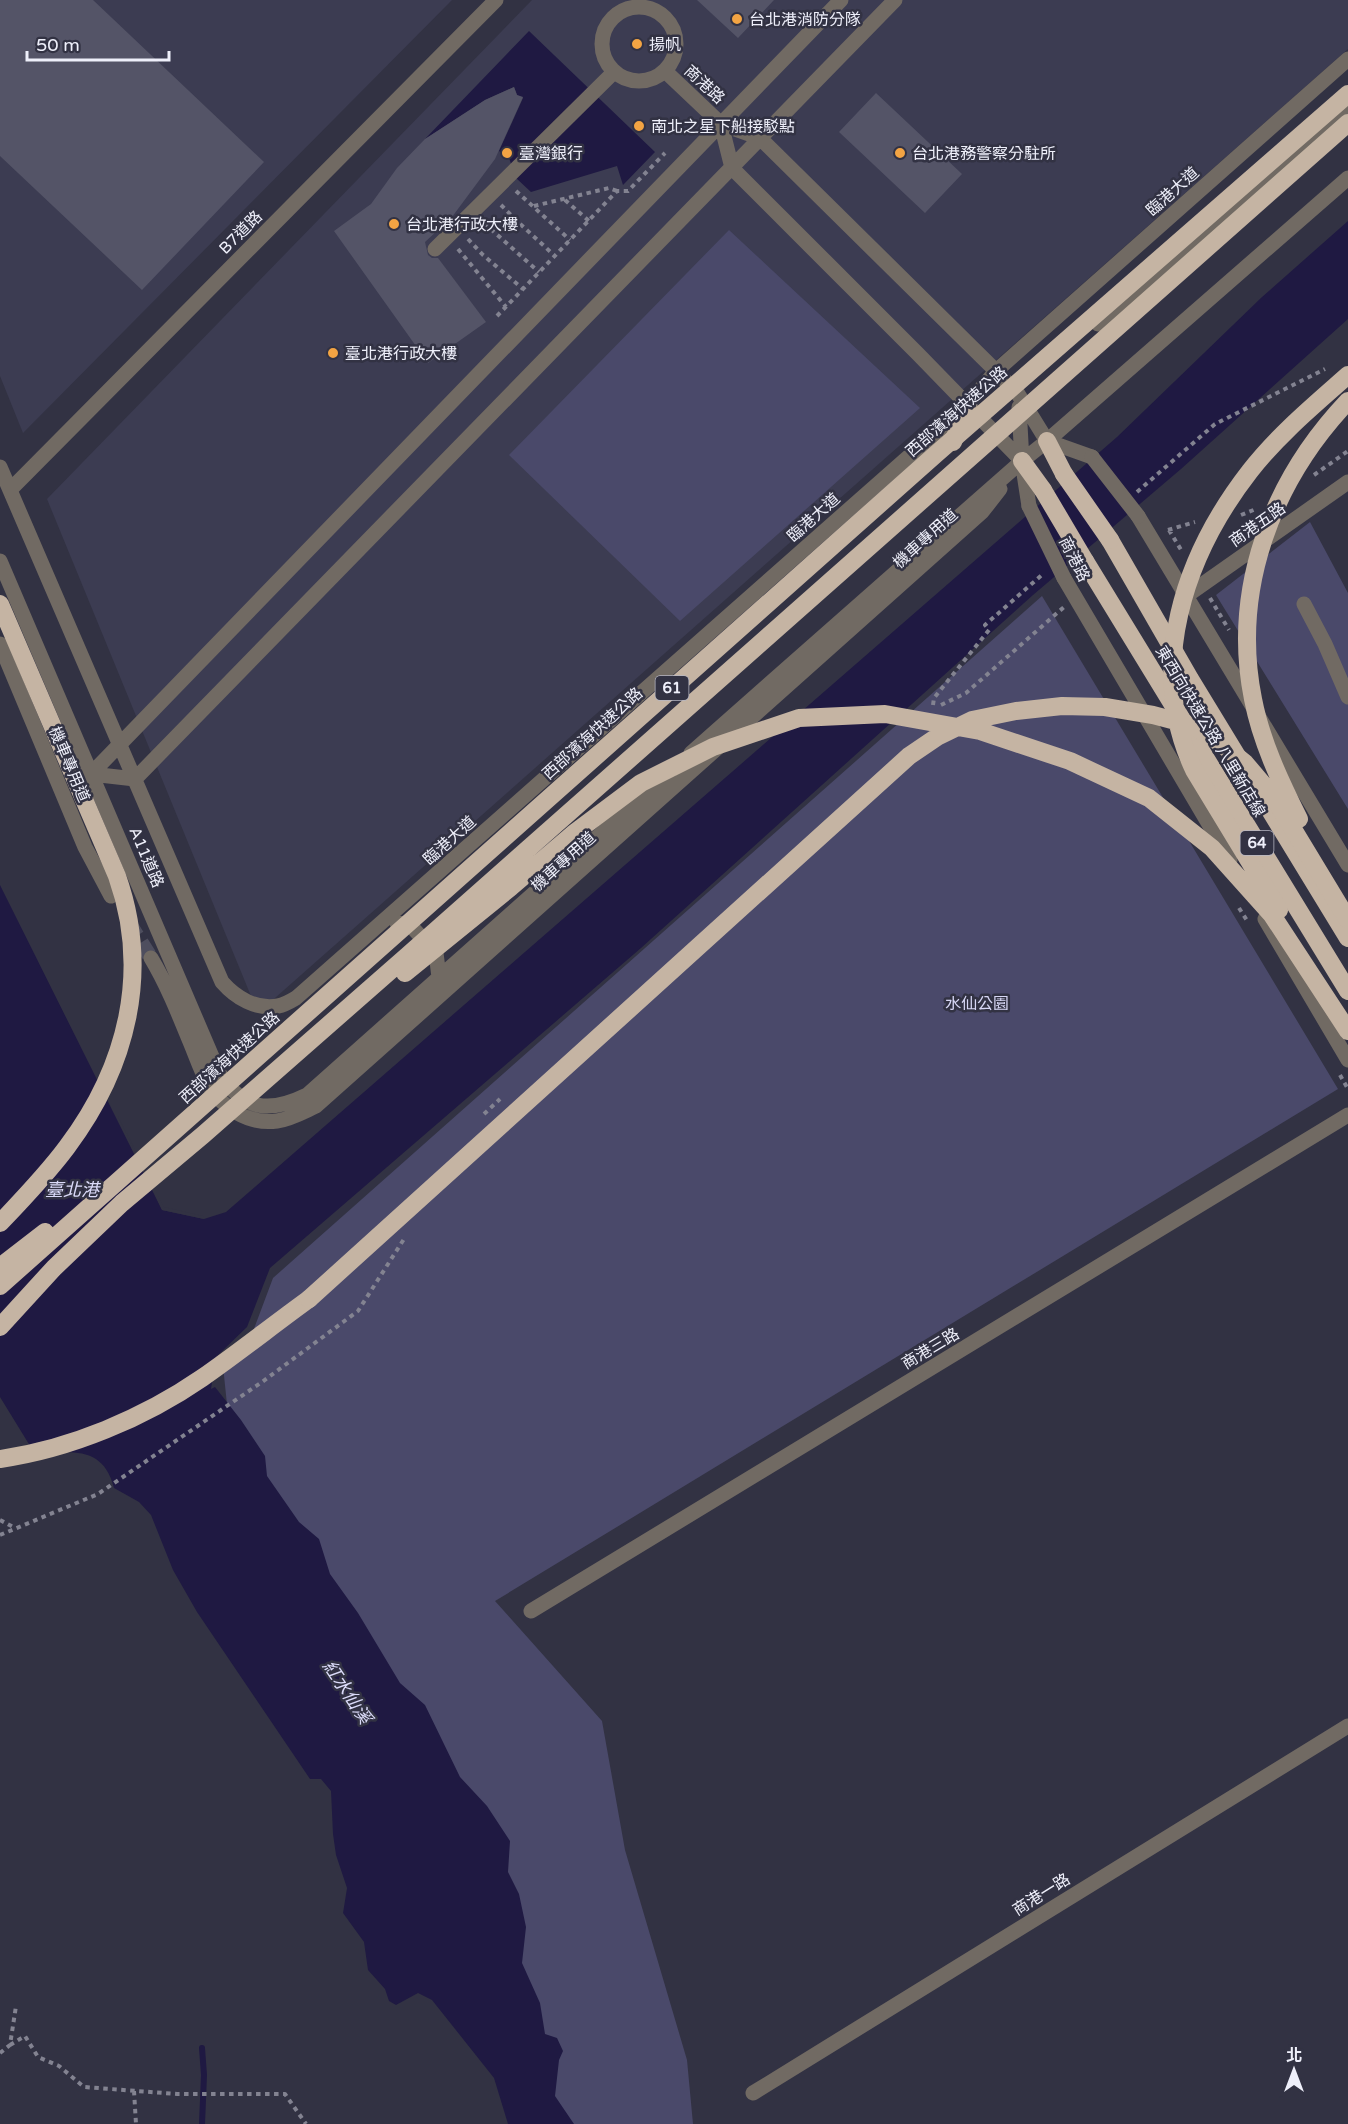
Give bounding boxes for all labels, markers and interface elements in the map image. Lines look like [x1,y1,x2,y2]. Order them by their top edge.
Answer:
place label: 台北港消防分隊 [749,10,861,30]
marker: 台北港消防分隊 [730,12,744,26]
scale bar [27,24,170,62]
text: 50 m [36,34,80,56]
place label: 揚帆 [649,35,681,55]
marker: 揚帆 [630,37,644,51]
street label: 商港路 [680,61,729,108]
place label: 南北之星下船接駁點 [651,117,795,137]
marker: 南北之星下船接駁點 [632,119,646,133]
place label: 臺灣銀行 [519,144,583,164]
place label: 台北港務警察分駐所 [912,144,1056,164]
marker: 臺灣銀行 [500,146,514,160]
marker: 台北港務警察分駐所 [893,146,907,160]
street label: 臨港大道 [1142,163,1203,221]
street label: B7道路 [215,207,267,259]
place label: 台北港行政大樓 [406,215,518,235]
marker: 台北港行政大樓 [387,217,401,231]
place label: 臺北港行政大樓 [345,344,457,364]
marker: 臺北港行政大樓 [326,346,340,360]
street label: 西部濱海快速公路 [902,362,1012,461]
street label: 臨港大道 [783,489,844,547]
street label: 商港五路 [1226,498,1290,551]
street label: 機車專用道 [889,505,962,573]
street label: 商港路 [1054,534,1094,585]
street label: 東西向快速公路 八里新店線 [1151,642,1269,821]
road number: 61 [656,676,688,700]
street label: 西部濱海快速公路 [538,683,647,784]
street label: 機車專用道 [44,724,94,805]
street label: 臨港大道 [419,812,480,870]
street label: A11道路 [124,824,168,891]
street label: 機車專用道 [527,828,600,896]
road number: 64 [1240,831,1274,855]
park label: 水仙公園 [945,994,1009,1014]
street label: 西部濱海快速公路 [175,1007,284,1108]
water label: 臺北港 [45,1179,102,1201]
street label: 商港三路 [898,1324,963,1374]
water label: 紅水仙溪 [318,1656,378,1730]
street label: 商港一路 [1009,1869,1074,1920]
north arrow [1264,2040,1324,2100]
text: 北 [1286,2046,1302,2066]

